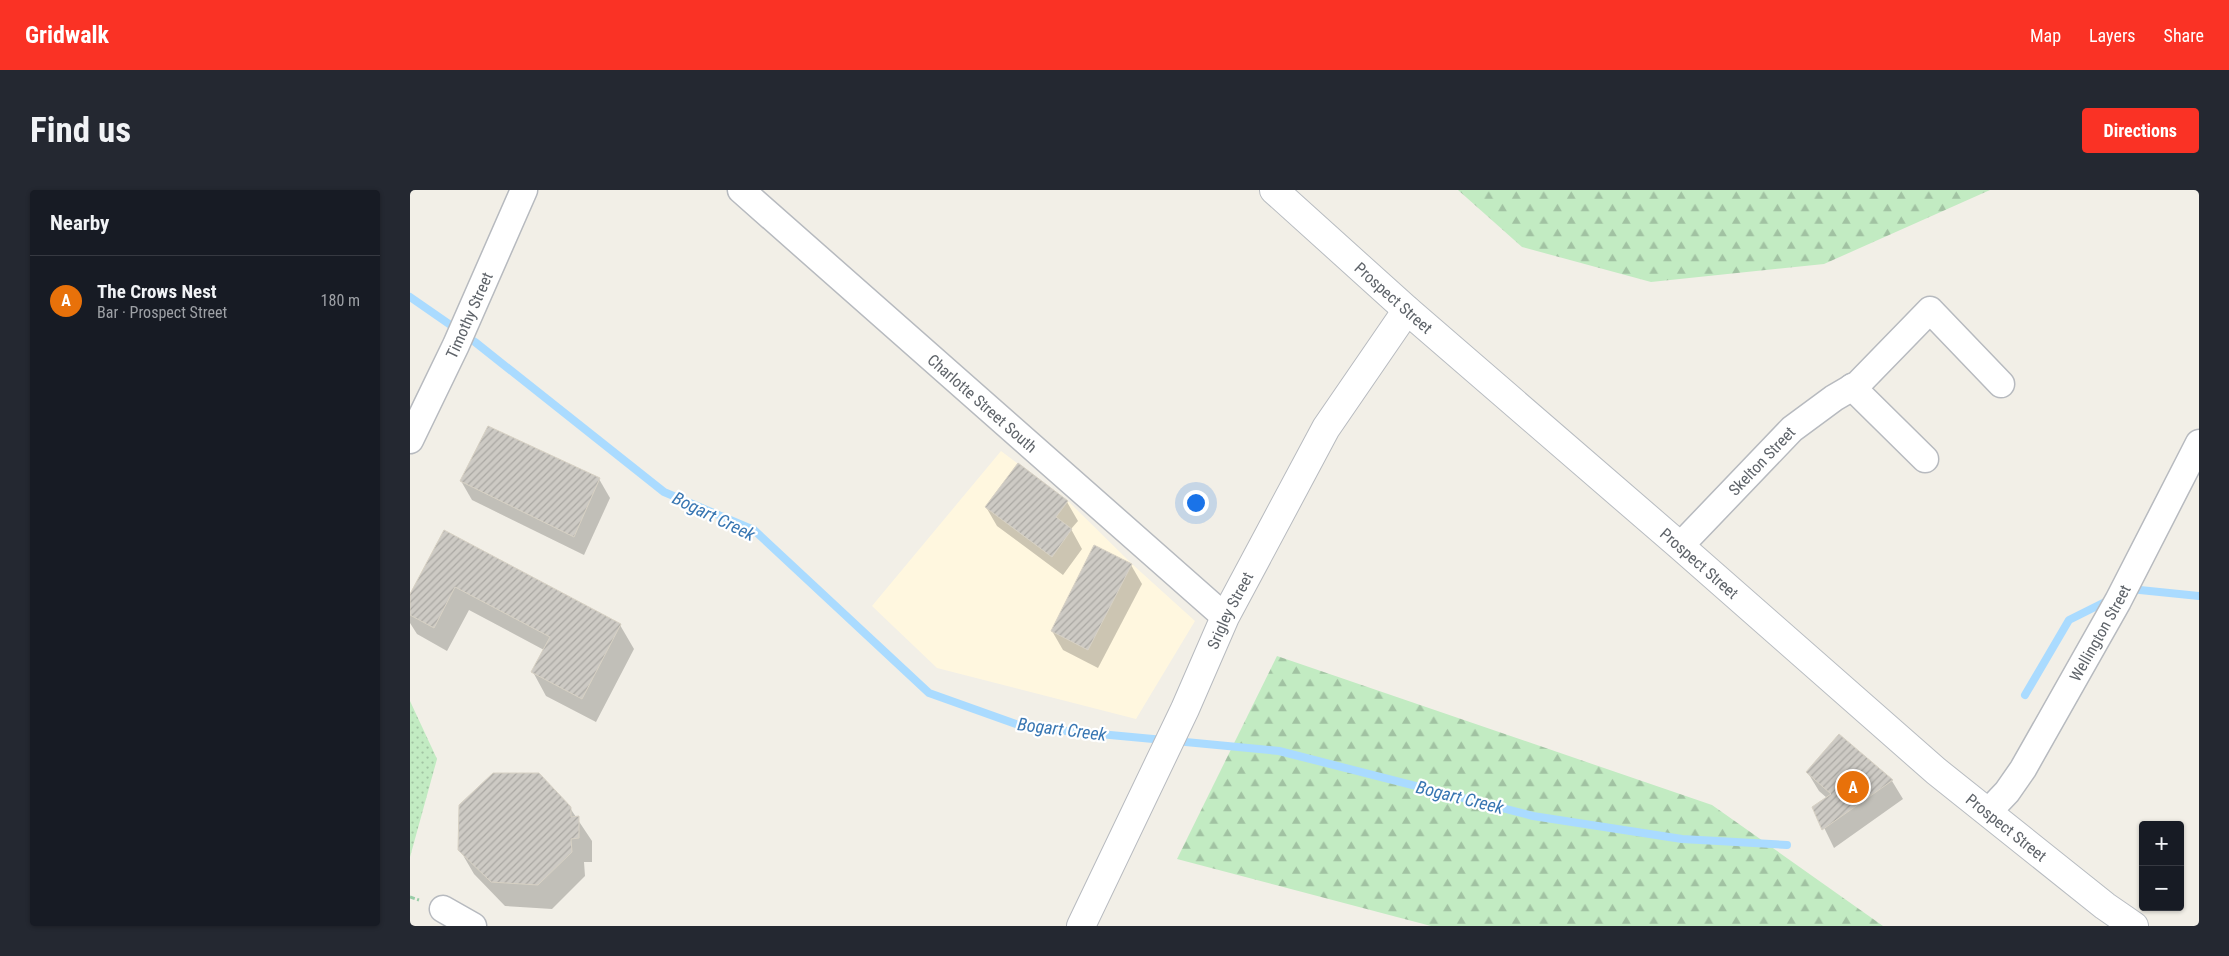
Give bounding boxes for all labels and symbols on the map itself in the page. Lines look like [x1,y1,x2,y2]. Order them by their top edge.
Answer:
street label: Prospect Street [1351,258,1437,337]
street label: Timothy Street [441,269,496,362]
street label: Charlotte Street South [924,350,1041,456]
street label: Skelton Street [1724,422,1799,499]
water label: Bogart Creek [669,487,760,546]
your location [1183,490,1209,516]
street label: Prospect Street [1657,524,1743,603]
street label: Srigley Street [1203,568,1257,652]
street label: Wellington Street [2065,581,2134,684]
water label: Bogart Creek [1016,713,1109,745]
pin: A [1837,768,1869,806]
water label: Bogart Creek [1414,776,1507,818]
street label: Prospect Street [1962,789,2051,865]

